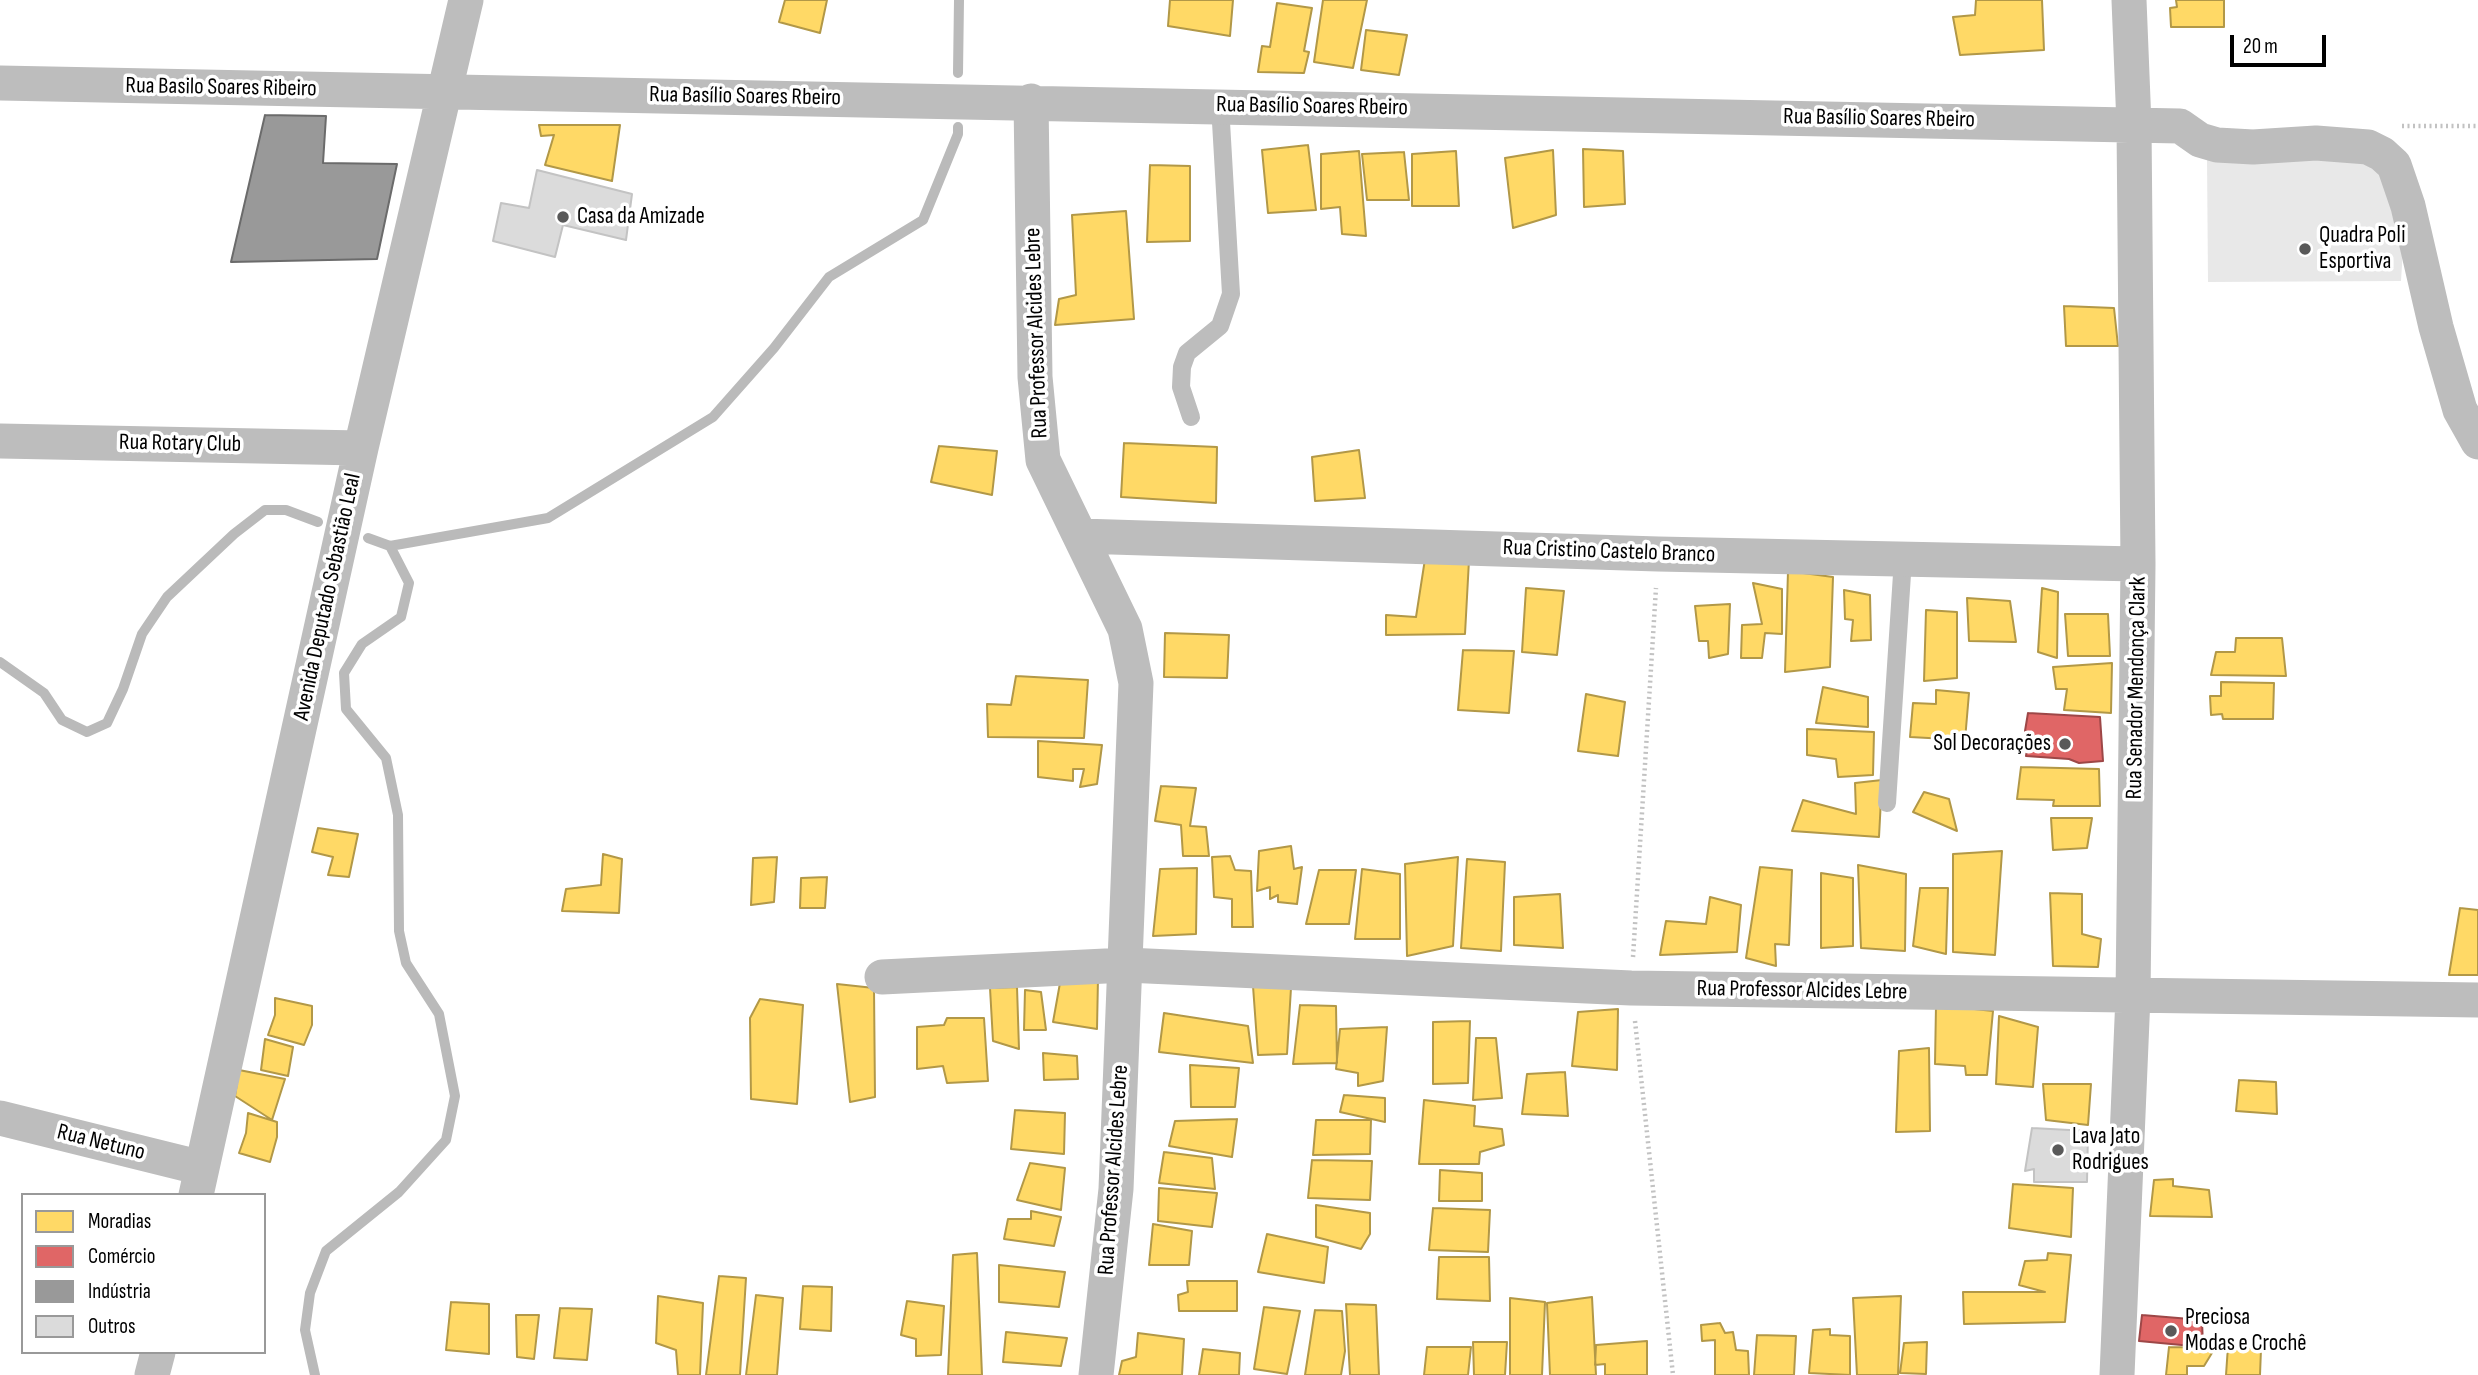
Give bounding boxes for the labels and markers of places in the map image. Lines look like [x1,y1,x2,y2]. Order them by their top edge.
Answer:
place label: Casa da Amizade [577,203,705,231]
marker: Casa da Amizade [555,209,571,225]
place label: Quadra Poli Esportiva [2319,222,2405,276]
marker: Quadra Poli Esportiva [2297,241,2313,257]
place label: Sol Decorações [1933,730,2051,758]
marker: Sol Decorações [2057,736,2073,752]
place label: Lava Jato Rodrigues [2072,1123,2149,1177]
marker: Lava Jato Rodrigues [2050,1142,2066,1158]
place label: Preciosa Modas e Crochê [2185,1304,2307,1358]
marker: Preciosa Modas e Crochê [2163,1323,2179,1339]

